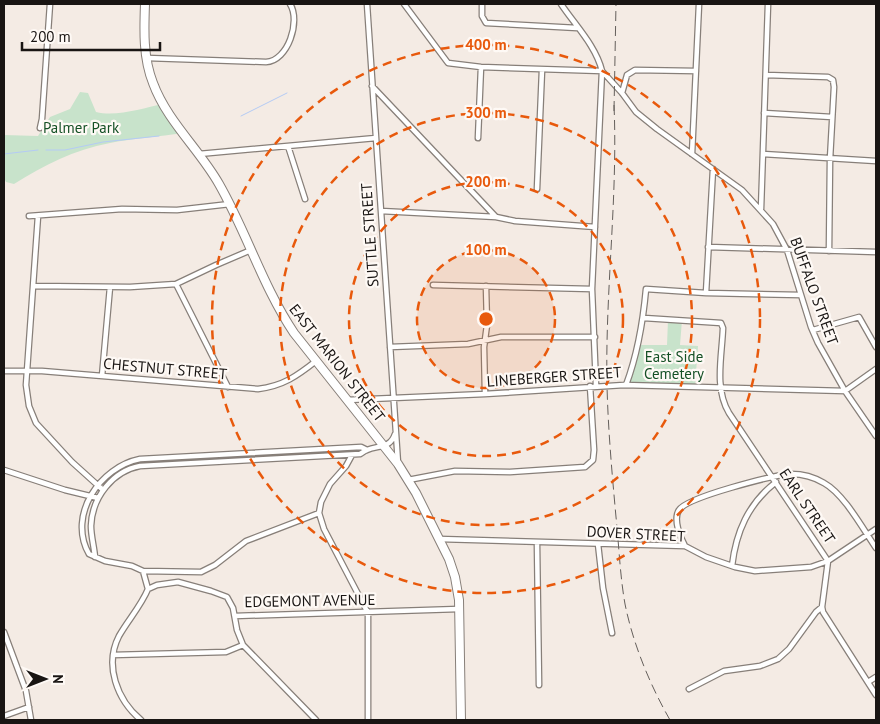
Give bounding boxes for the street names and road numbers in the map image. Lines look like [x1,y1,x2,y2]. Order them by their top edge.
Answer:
street label: SUTTLE STREET [356,182,383,288]
street label: BUFFALO STREET [786,234,843,348]
street label: EAST MARION STREET [285,300,390,426]
street label: CHESTNUT STREET [102,354,228,383]
street label: LINEBERGER STREET [486,362,623,391]
street label: EARL STREET [775,465,840,547]
street label: DOVER STREET [586,521,687,546]
street label: EDGEMONT AVENUE [244,590,376,611]

